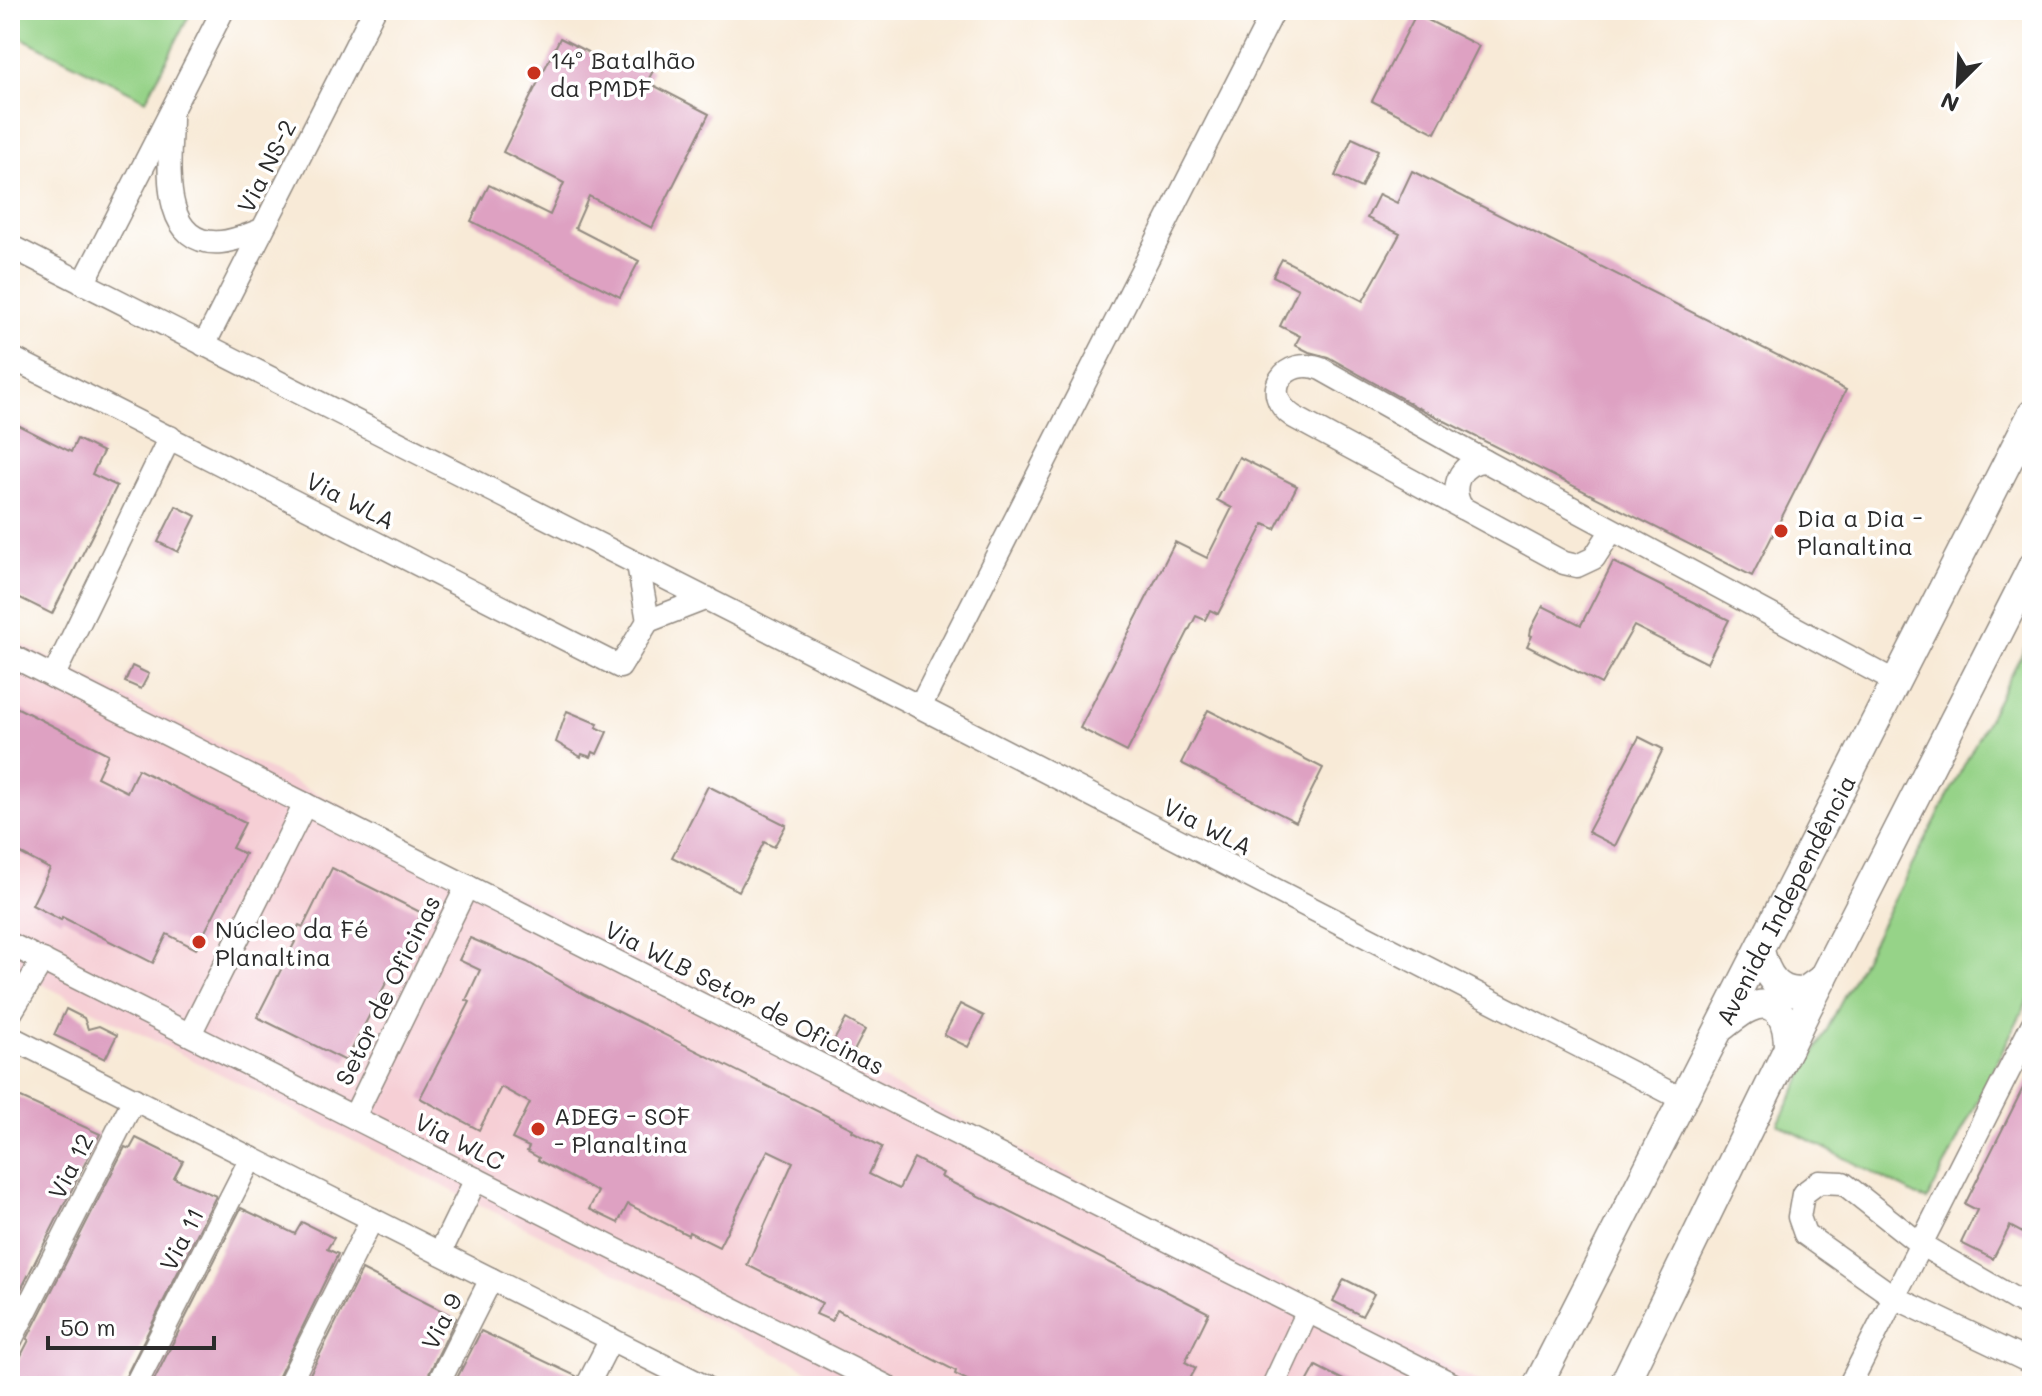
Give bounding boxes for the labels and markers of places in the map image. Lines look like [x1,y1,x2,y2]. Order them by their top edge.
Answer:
place label: 14º Batalhão da PMDF [550,44,695,103]
marker: 14º Batalhão da PMDF [525,64,543,82]
place label: Dia a Dia - Planaltina [1797,502,1923,561]
marker: Dia a Dia - Planaltina [1772,522,1790,540]
place label: Núcleo da Fé Planaltina [215,913,369,972]
marker: Núcleo da Fé Planaltina [190,933,208,951]
place label: ADEG - SOF - Planaltina [554,1100,690,1159]
marker: ADEG - SOF - Planaltina [529,1120,547,1138]

